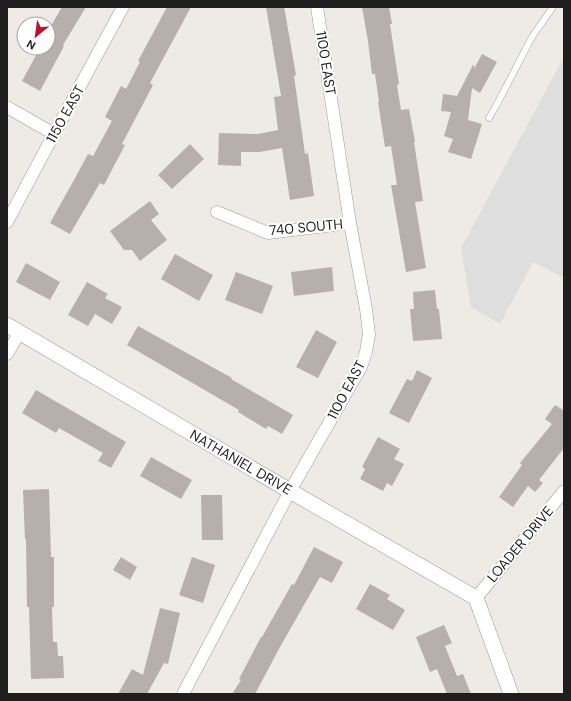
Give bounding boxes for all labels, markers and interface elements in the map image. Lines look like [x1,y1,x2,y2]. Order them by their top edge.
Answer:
north arrow [16,16,56,56]
street label: 1100 EAST [312,30,340,96]
text: N [24,37,38,53]
street label: 1150 EAST [42,82,88,146]
street label: 740 SOUTH [268,215,344,239]
street label: 1100 EAST [323,357,369,423]
street label: NATHANIEL DRIVE [187,425,295,499]
street label: LOADER DRIVE [483,502,557,586]

